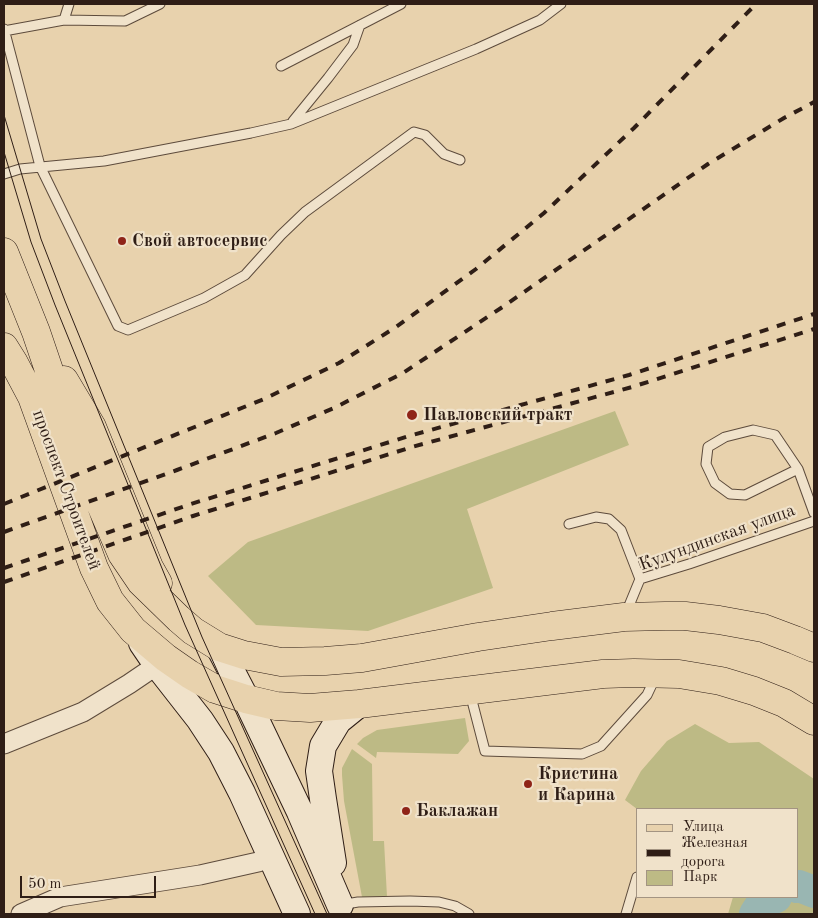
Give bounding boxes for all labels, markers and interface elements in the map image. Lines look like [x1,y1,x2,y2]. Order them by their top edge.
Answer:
place label: Свой автосервис [132,230,268,252]
marker: Свой автосервис [116,235,128,247]
place label: Павловский тракт [423,404,573,426]
street label: проспект Строителей [27,407,105,573]
marker: Павловский тракт [405,408,419,422]
street label: Кулундинская улица [636,500,798,576]
place label: Кристина и Карина [538,763,618,806]
marker: Кристина и Карина [522,778,534,790]
place label: Баклажан [416,800,498,822]
marker: Баклажан [400,805,412,817]
legend [636,808,798,898]
text: Улица [683,820,724,835]
text: Железная дорога [681,836,748,870]
scale bar [22,866,159,898]
text: Парк [683,870,718,885]
text: 50 m [28,877,62,892]

